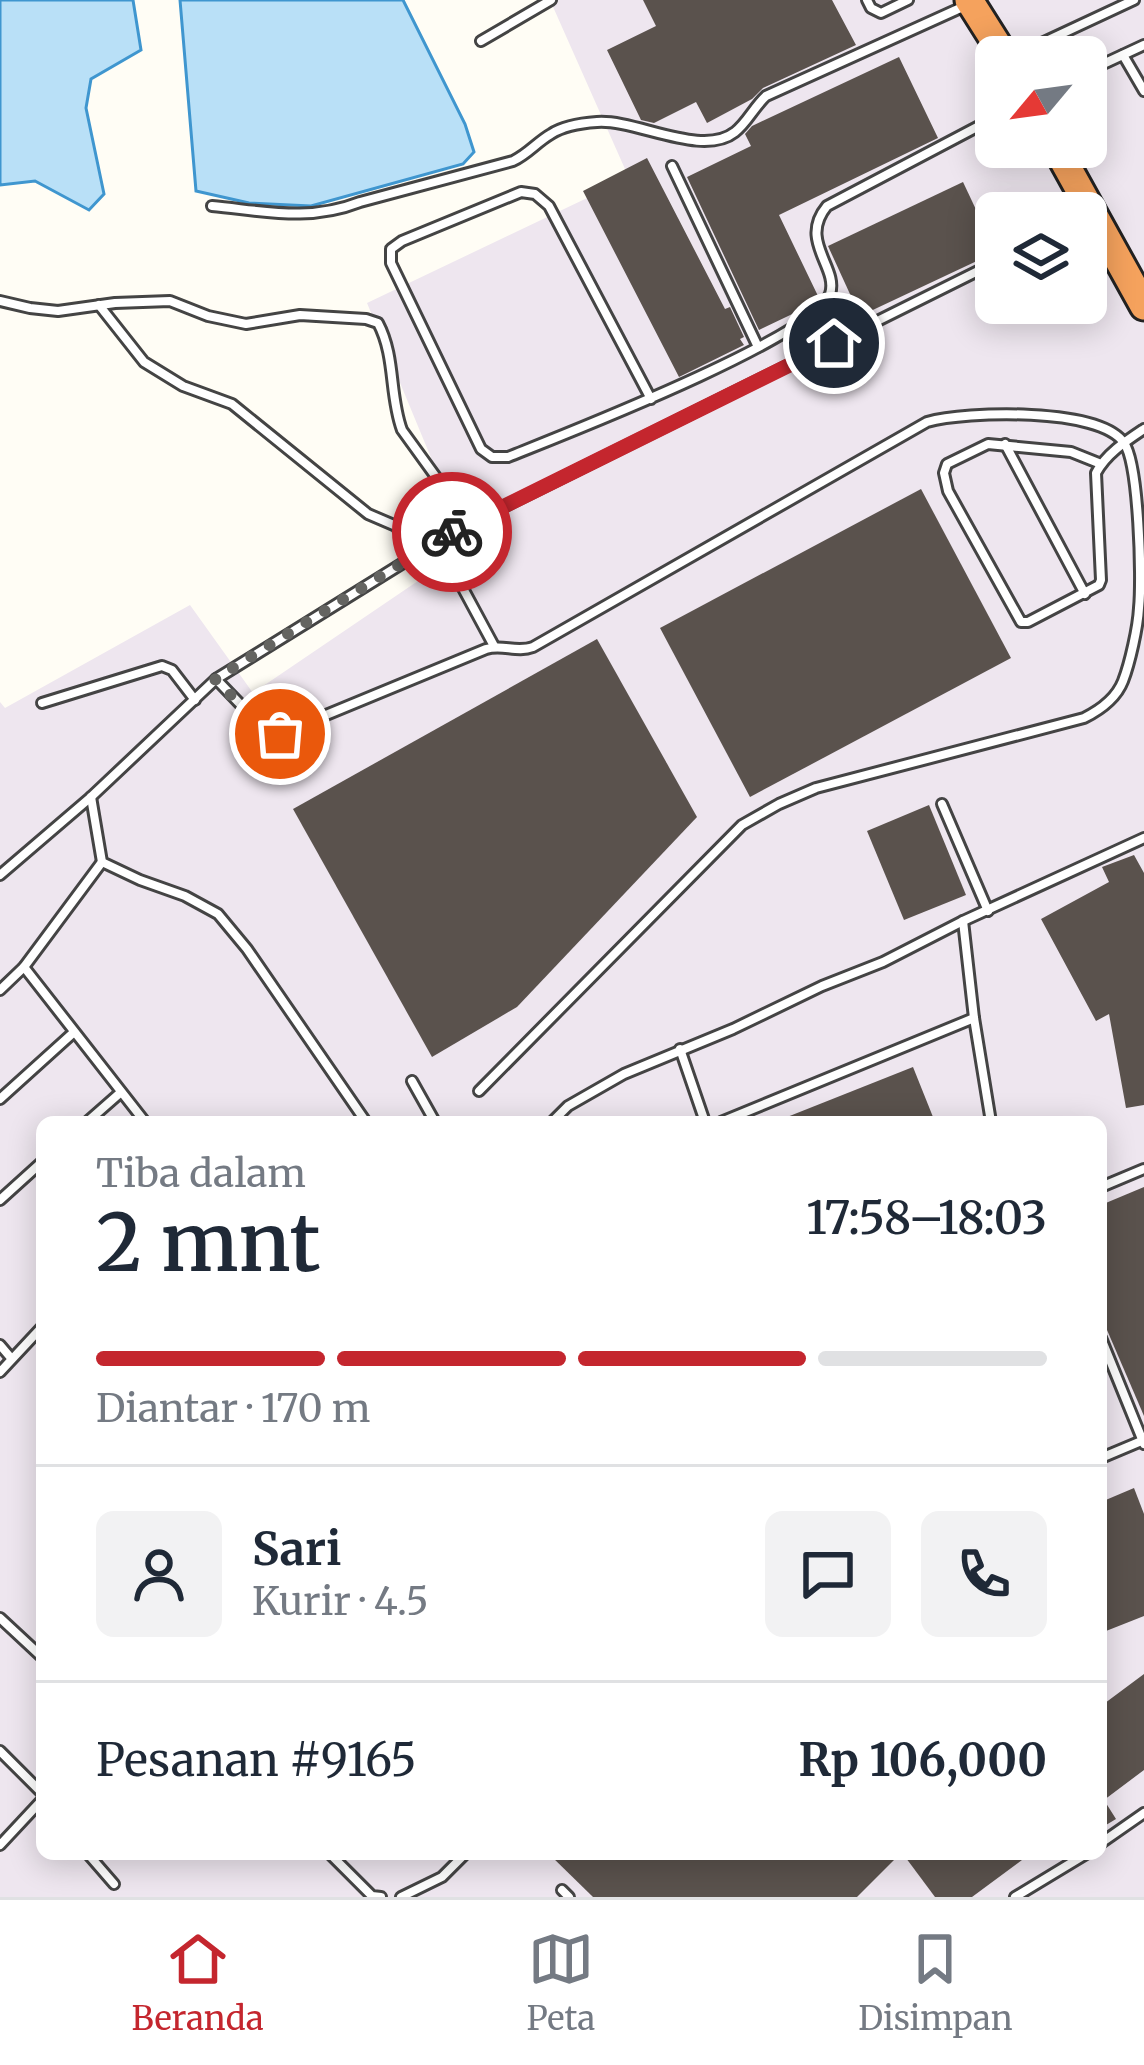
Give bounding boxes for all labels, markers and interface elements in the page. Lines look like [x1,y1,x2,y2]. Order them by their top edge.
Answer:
north arrow [975,36,1107,168]
map controls [975,36,1107,324]
button: layers [975,192,1107,324]
pin [783,292,885,394]
icon: home [801,310,867,376]
courier [392,472,512,592]
icon: bike [419,499,485,565]
pin [229,683,331,785]
icon: bag [247,701,313,767]
text: Tiba dalam [96,1149,306,1198]
text: 17:58–18:03 [806,1190,1047,1246]
text: 2 mnt [96,1194,320,1292]
text: Diantar · 170 m [96,1384,371,1433]
button: person [96,1511,222,1637]
button: chat [765,1511,891,1637]
button: phone [921,1511,1047,1637]
text: Sari [252,1521,341,1577]
text: Kurir · 4.5 [252,1577,428,1626]
text: Pesanan #9165 [96,1732,417,1788]
text: Rp 106,000 [798,1732,1047,1788]
tab: Beranda [131,1926,264,2039]
tab: Peta [526,1926,595,2039]
tab: Disimpan [858,1926,1013,2039]

